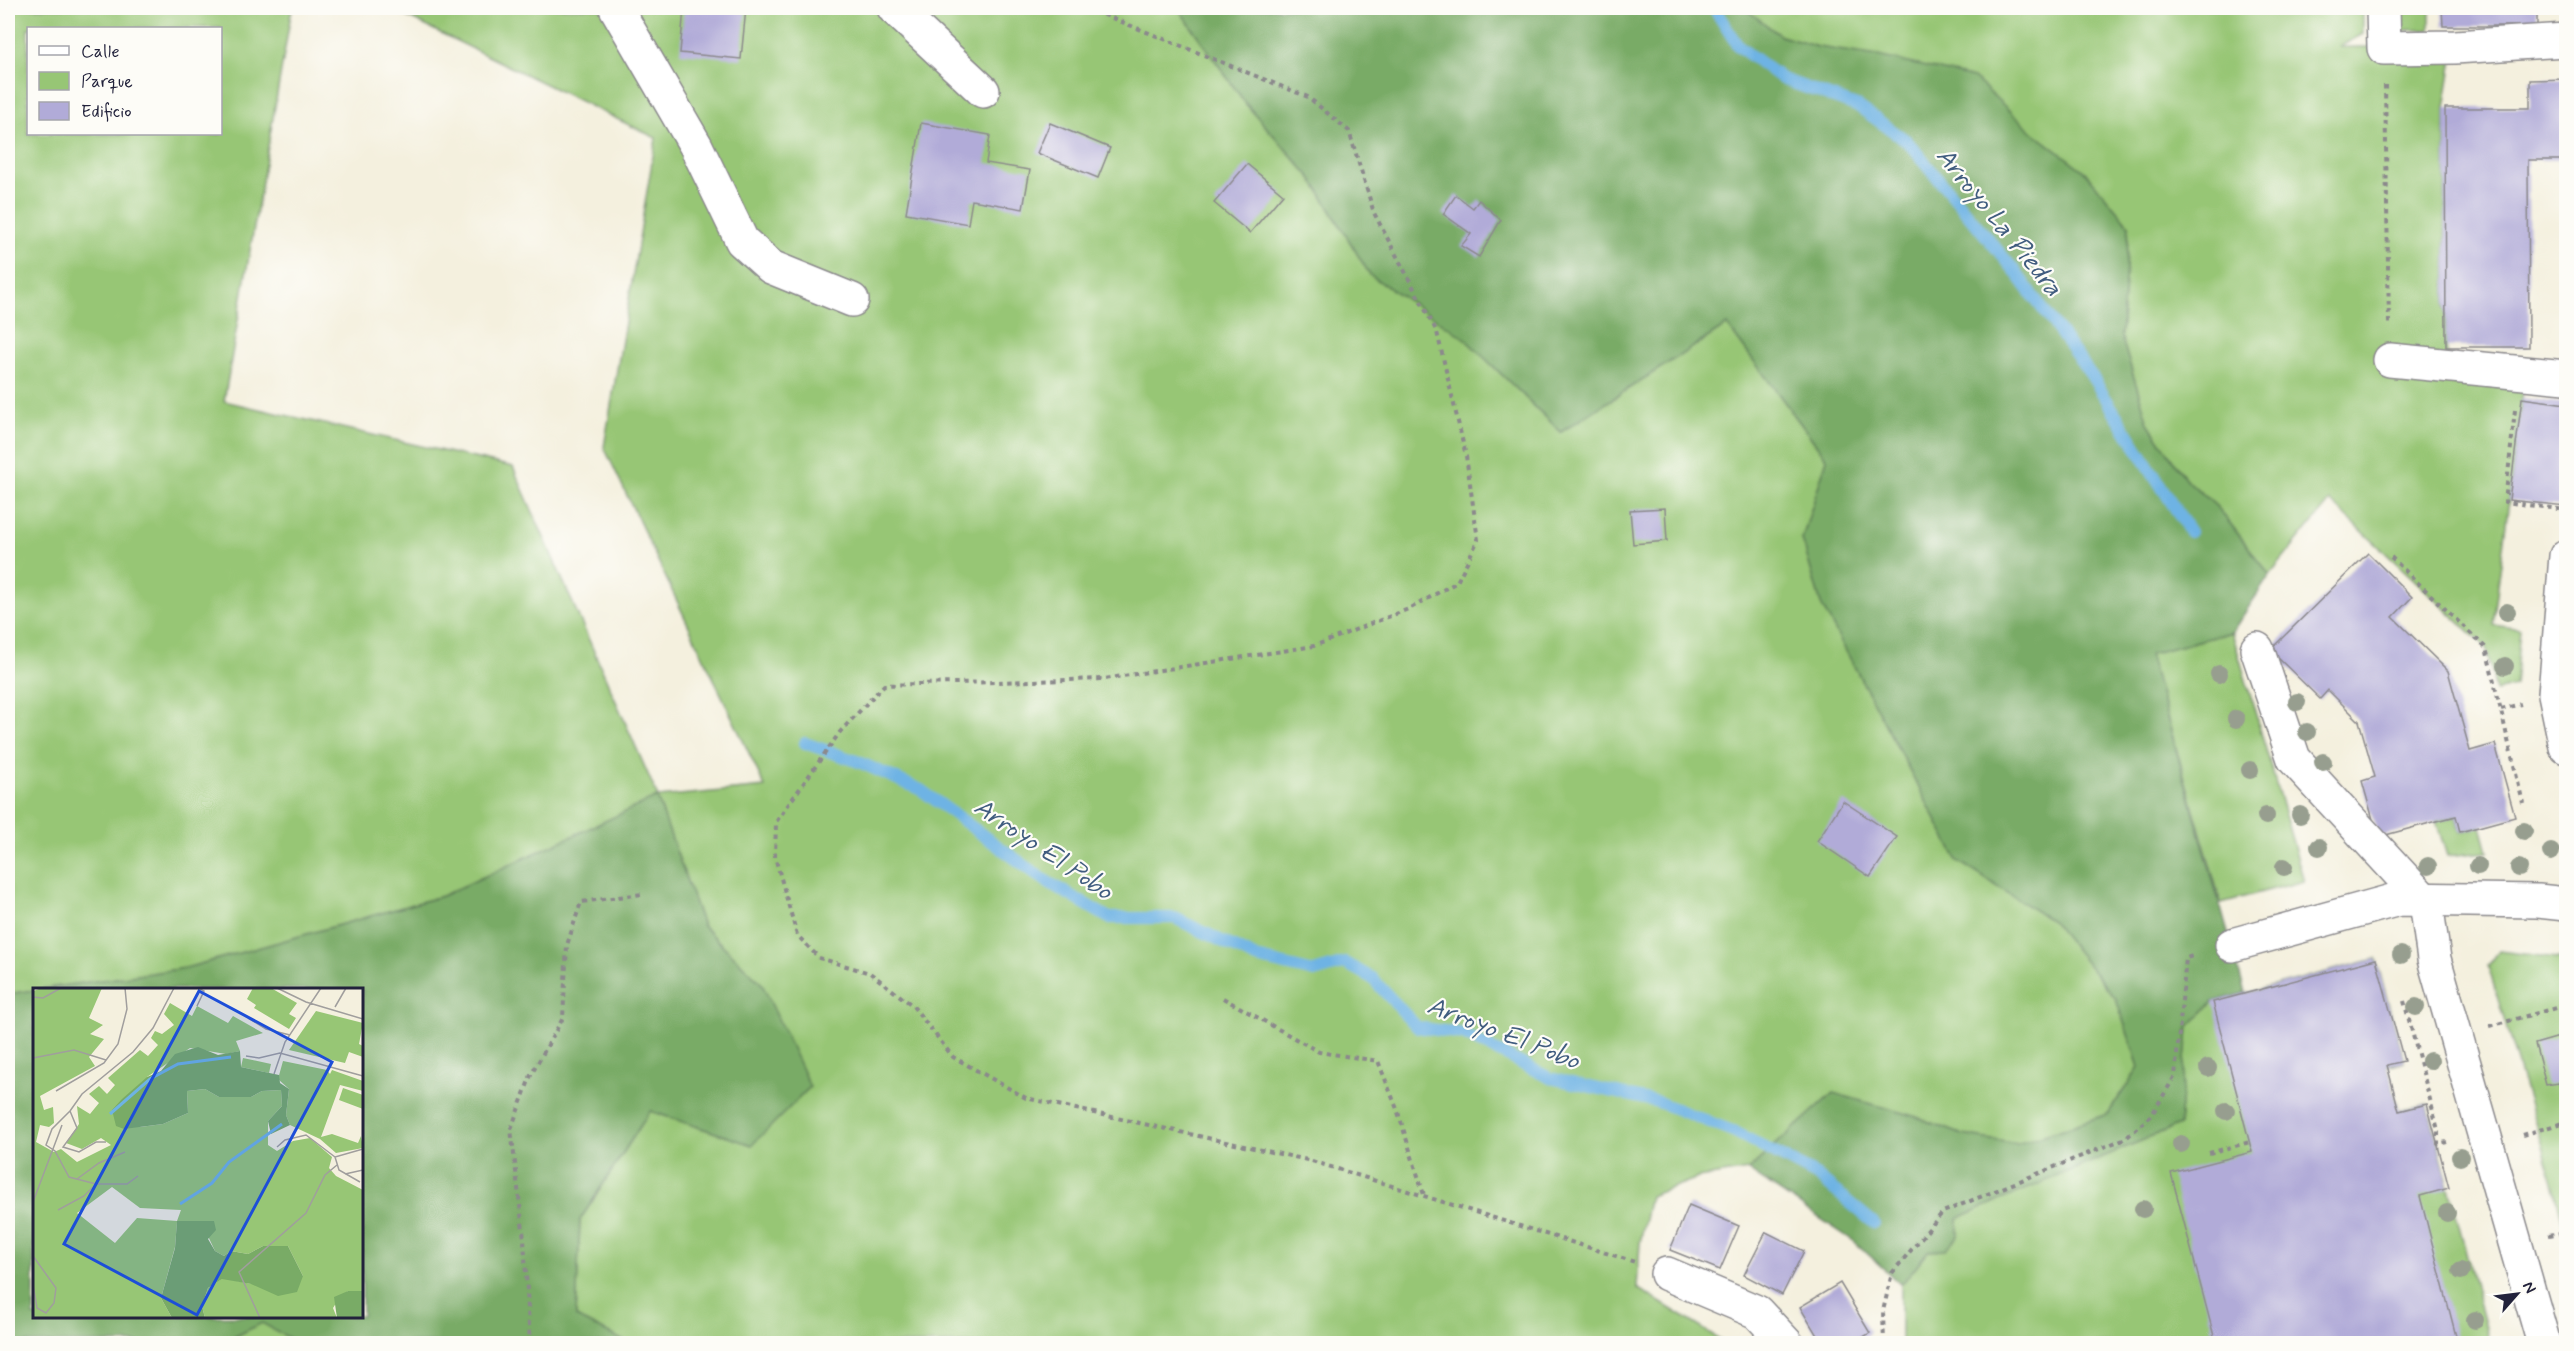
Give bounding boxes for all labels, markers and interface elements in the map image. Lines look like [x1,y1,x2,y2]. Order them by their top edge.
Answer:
legend [27,27,222,135]
text: Calle [81,40,120,64]
text: Parque [81,70,133,94]
text: Edificio [81,100,132,124]
water label: Arroyo La Piedra [1928,141,2069,304]
water label: Arroyo El Pobo [967,791,1120,909]
inset map [33,988,363,1318]
water label: Arroyo El Pobo [1422,989,1585,1079]
north arrow [2487,1264,2547,1324]
text: N [2517,1278,2541,1297]

